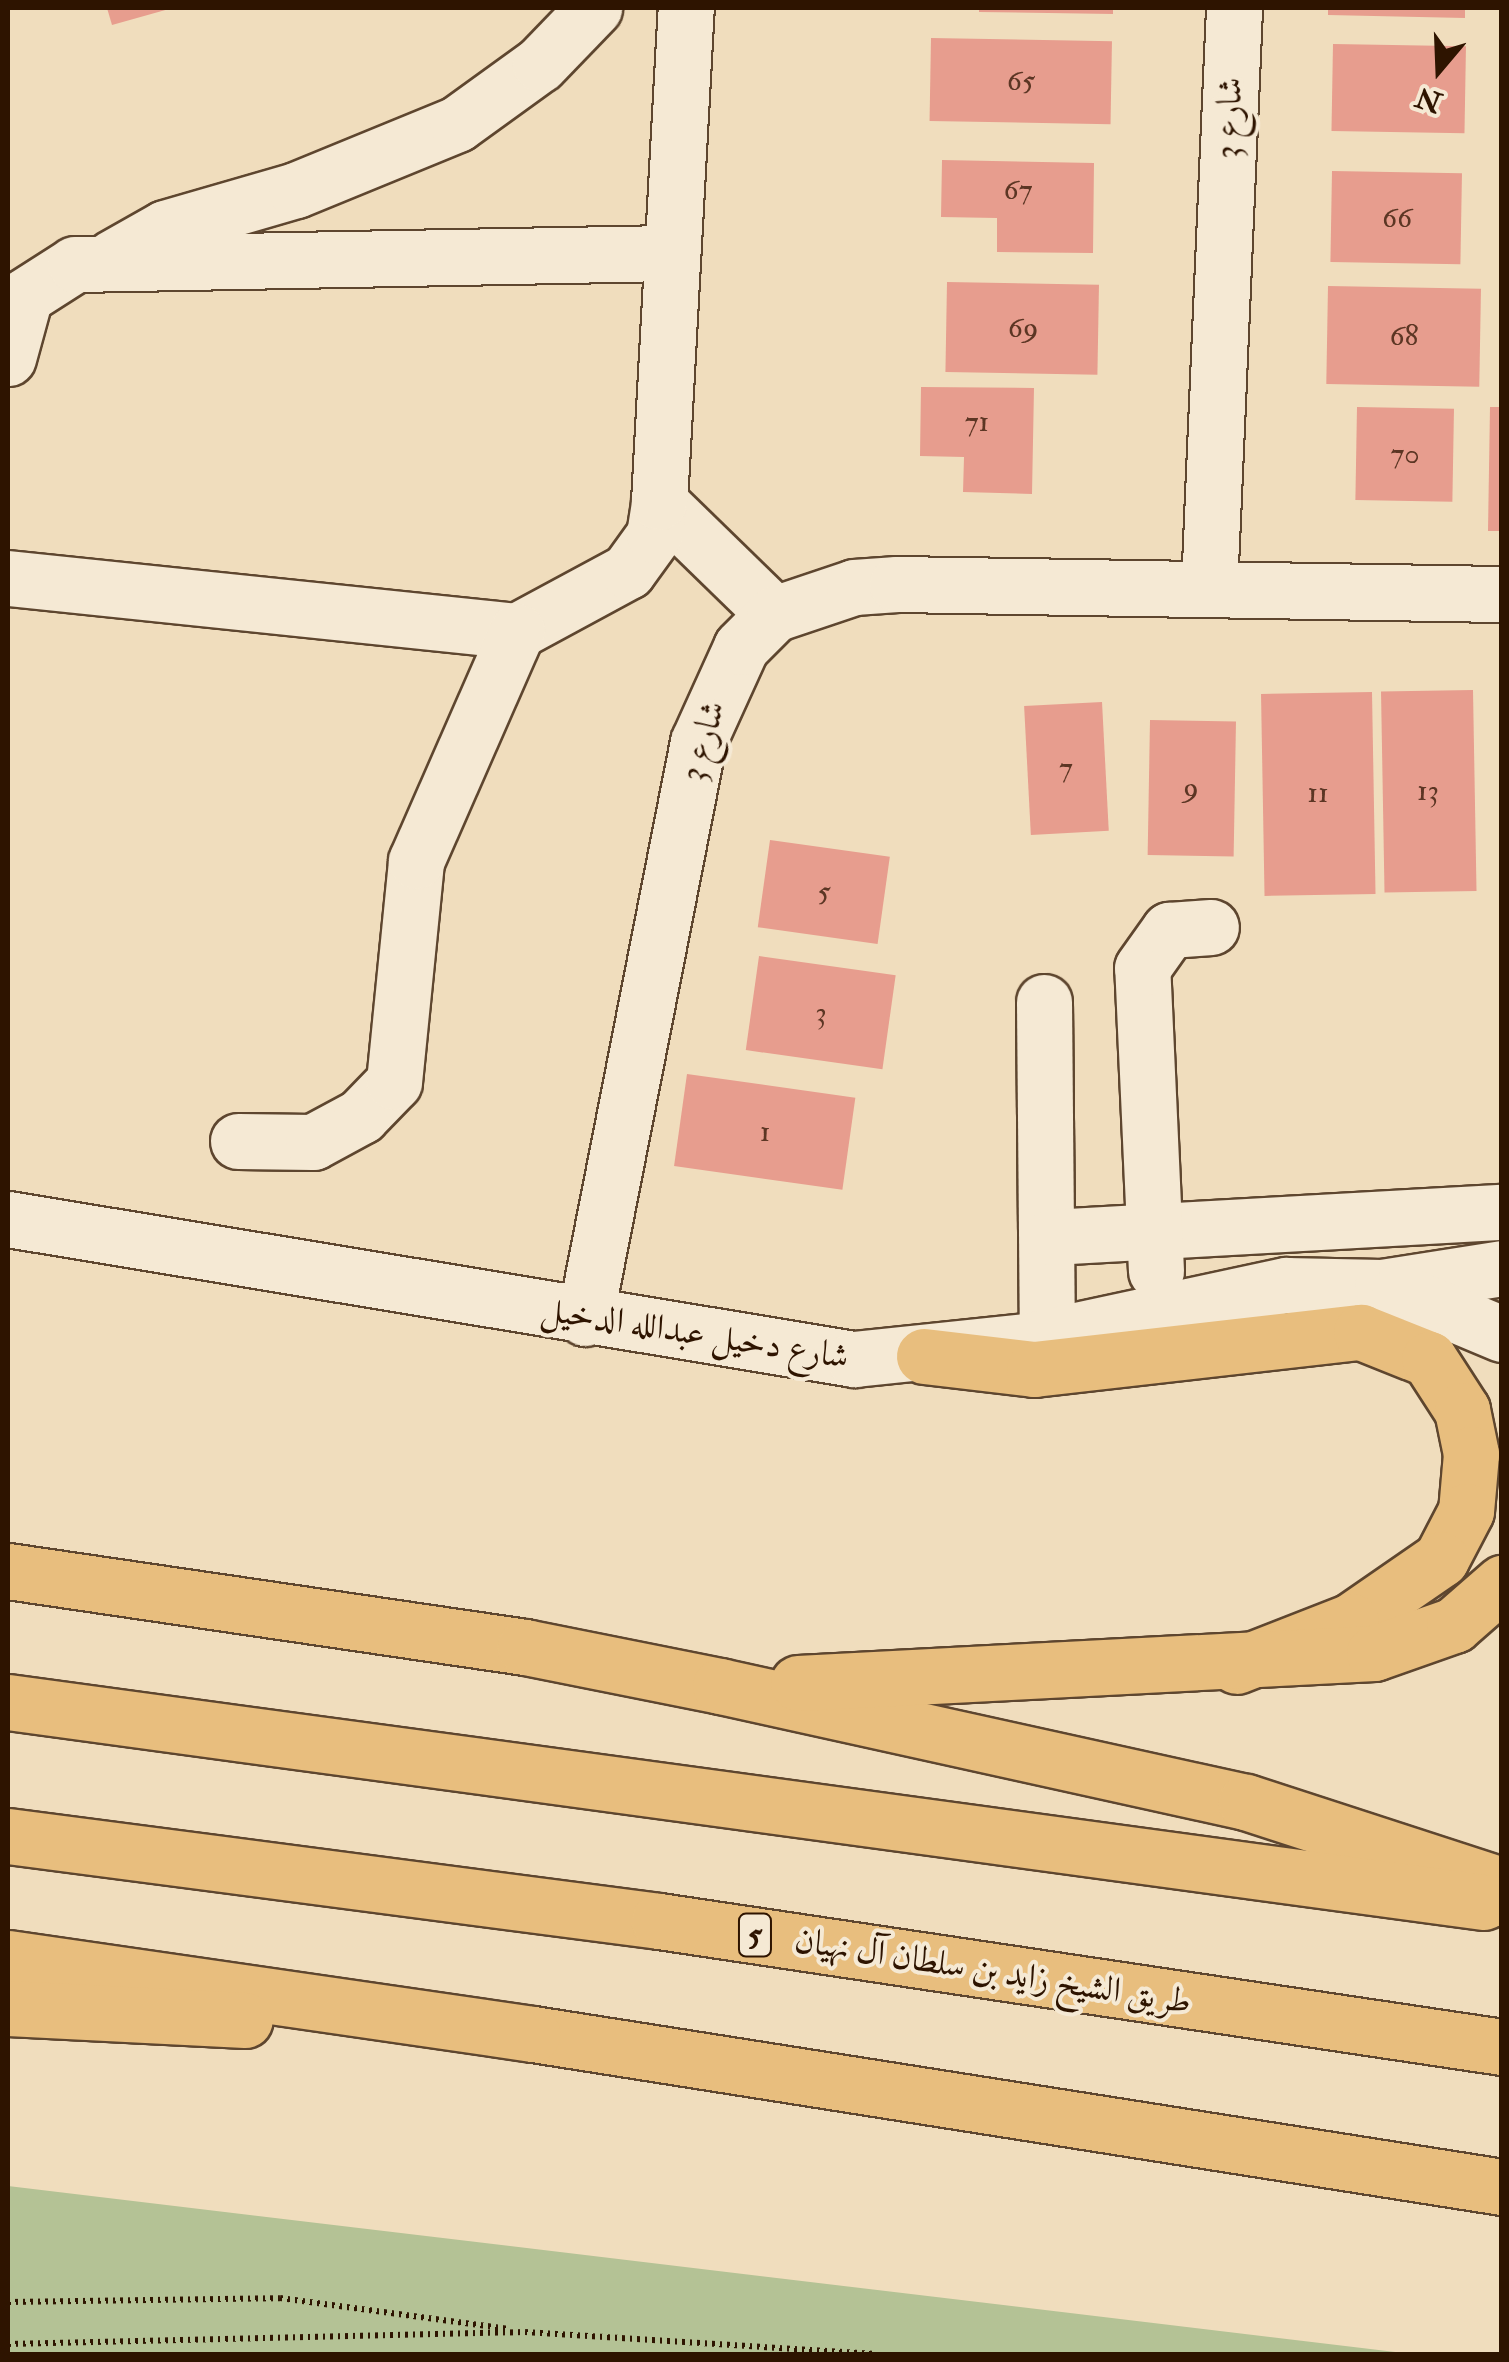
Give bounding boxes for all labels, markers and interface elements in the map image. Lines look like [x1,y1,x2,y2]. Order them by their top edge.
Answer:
north arrow [1389,20,1489,120]
house number: 65 [1007,63,1035,99]
street label: شارع 3 [1207,77,1251,159]
text: N [1412,78,1447,119]
house number: 67 [1004,172,1032,208]
house number: 66 [1382,200,1412,236]
house number: 69 [1008,310,1038,346]
house number: 68 [1389,318,1419,354]
house number: 71 [965,404,989,440]
house number: 70 [1390,436,1420,472]
street label: شارع 3 [672,696,734,786]
house number: 7 [1059,750,1073,786]
house number: 9 [1183,770,1199,806]
house number: 13 [1417,773,1439,809]
house number: 11 [1307,775,1329,811]
house number: 5 [817,874,831,910]
house number: 3 [815,995,827,1031]
house number: 1 [760,1114,770,1150]
street label: شارع دخيل عبدالله الدخيل [538,1288,852,1378]
road number: 5 [738,1908,772,1962]
street label: طريق الشيخ زايد بن سلطان آل نهيان [792,1919,1194,2023]

